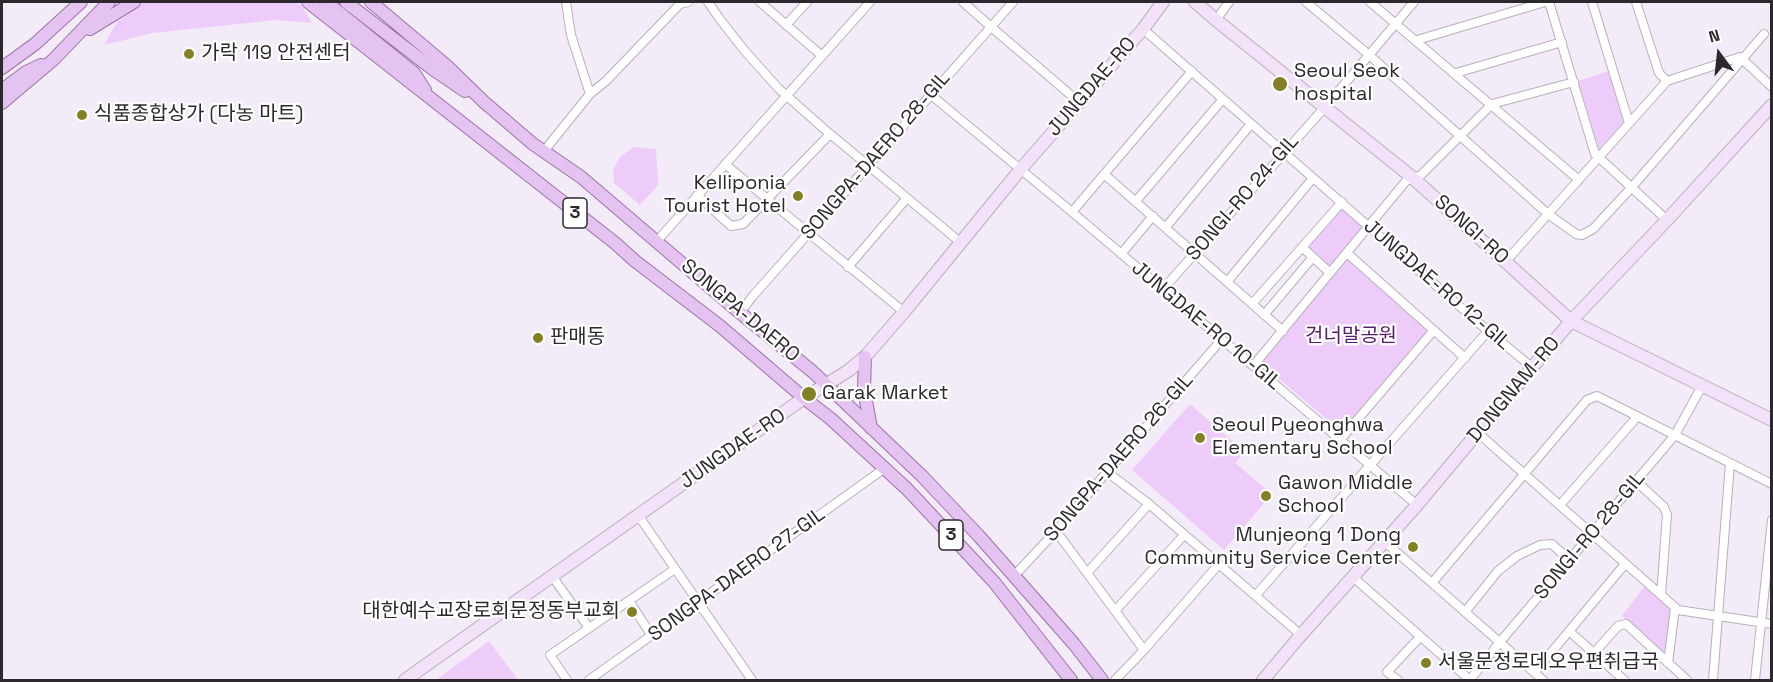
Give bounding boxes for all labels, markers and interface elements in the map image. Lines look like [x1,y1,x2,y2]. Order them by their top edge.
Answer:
north arrow [1689,24,1749,84]
text: N [1706,25,1722,48]
street label: JUNGDAE-RO [1042,32,1142,142]
place label: 가락 119 안전센터 [201,42,351,66]
marker: 가락 119 안전센터 [182,47,196,61]
place label: Seoul Seok hospital [1294,60,1400,107]
street label: SONGPA-DAERO 28-GIL [796,67,956,245]
marker: Seoul Seok hospital [1271,75,1289,93]
place label: 식품종합상가 (다농 마트) [94,103,303,127]
marker: 식품종합상가 (다농 마트) [75,108,89,122]
street label: SONGI-RO 24-GIL [1182,130,1304,266]
place label: Kelliponia Tourist Hotel [664,172,786,219]
marker: Kelliponia Tourist Hotel [791,189,805,203]
street label: SONGI-RO [1429,190,1513,270]
road number: 3 [563,198,587,228]
street label: JUNGDAE-RO 12-GIL [1358,215,1516,355]
street label: SONGPA-DAERO [676,254,804,368]
street label: JUNGDAE-RO 10-GIL [1126,256,1286,396]
park label: 건너말공원 [1305,325,1397,349]
place label: 판매동 [550,326,605,350]
marker: 판매동 [531,331,545,345]
street label: DONGNAM-RO [1463,332,1565,448]
street label: SONGPA-DAERO 26-GIL [1039,369,1199,547]
place label: Garak Market [822,382,949,406]
marker: Garak Market [800,385,818,403]
street label: JUNGDAE-RO [675,404,791,494]
place label: Seoul Pyeonghwa Elementary School [1212,414,1393,461]
marker: Seoul Pyeonghwa Elementary School [1193,431,1207,445]
street label: SONGI-RO 28-GIL [1529,467,1651,605]
place label: Gawon Middle School [1278,472,1413,519]
marker: Gawon Middle School [1259,489,1273,503]
street label: SONGPA-DAERO 27-GIL [644,503,830,647]
road number: 3 [939,520,963,550]
place label: Munjeong 1 Dong Community Service Center [1144,524,1401,571]
marker: Munjeong 1 Dong Community Service Center [1406,540,1420,554]
place label: 대한예수교장로회문정동부교회 [362,600,620,624]
marker: 대한예수교장로회문정동부교회 [625,605,639,619]
place label: 서울문정로데오우편취급국 [1438,651,1659,675]
marker: 서울문정로데오우편취급국 [1419,656,1433,670]

